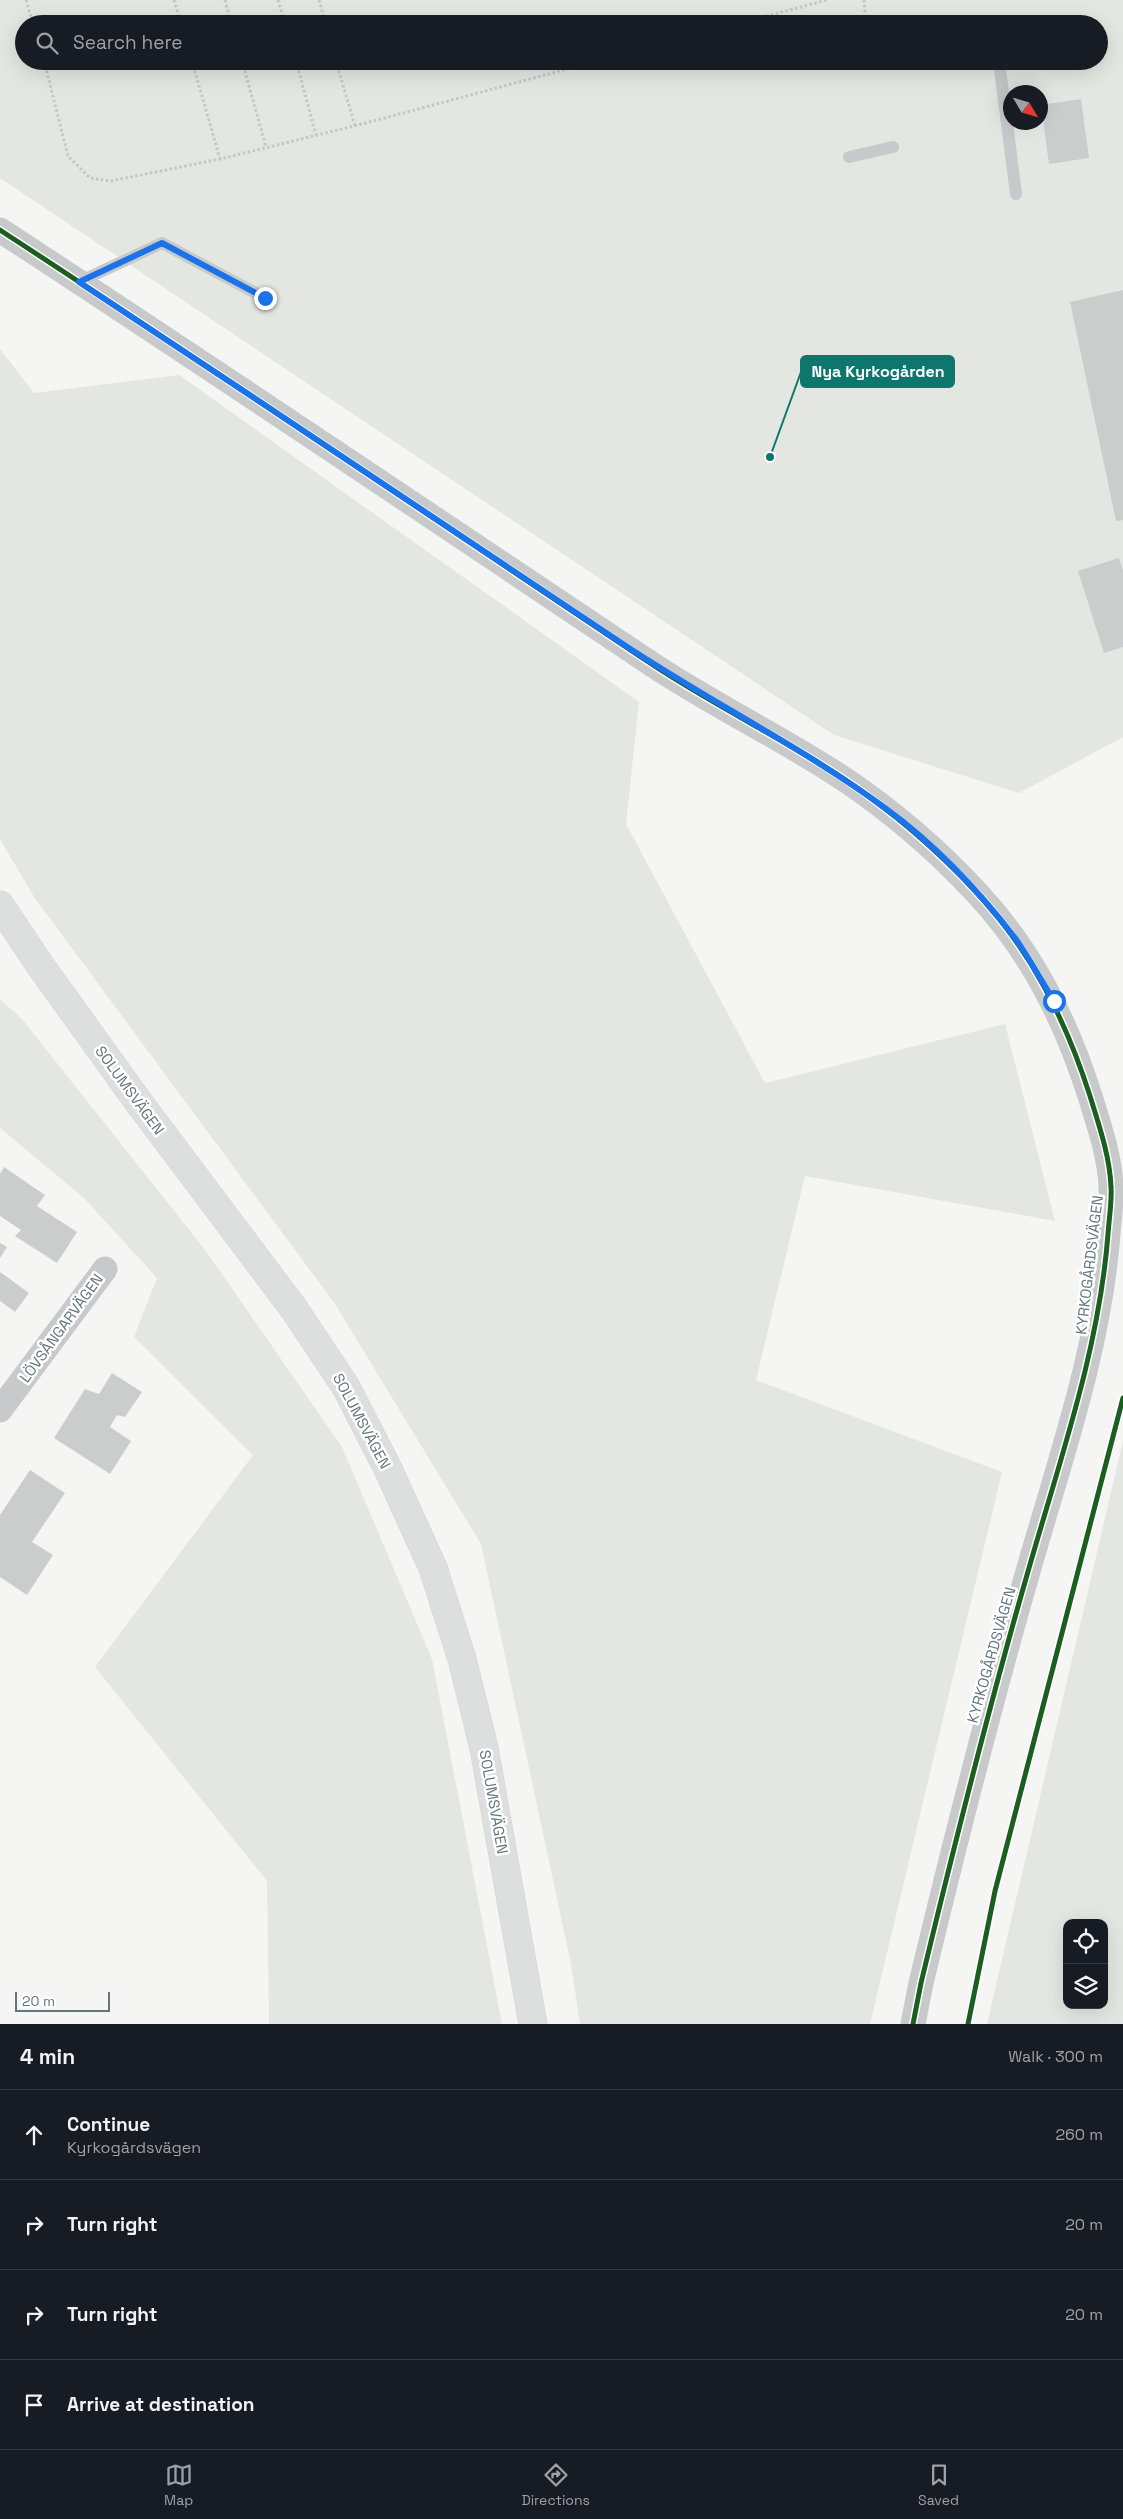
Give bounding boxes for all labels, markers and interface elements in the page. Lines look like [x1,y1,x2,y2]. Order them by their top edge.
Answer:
search box [15,15,1108,70]
icon: search [33,29,61,57]
text: Search here [73,30,183,55]
north arrow [1003,85,1048,130]
route end [254,287,277,310]
callout: Nya Kyrkogården [801,356,954,387]
text: Nya Kyrkogården [811,361,945,382]
route start [1043,990,1066,1013]
street label: SOLUMSVÄGEN [91,1042,169,1138]
street label: KYRKOGÅRDSVÄGEN [1071,1194,1107,1336]
street label: LÖVSÅNGARVÄGEN [15,1270,107,1386]
street label: SOLUMSVÄGEN [329,1370,395,1472]
street label: KYRKOGÅRDSVÄGEN [963,1585,1019,1725]
street label: SOLUMSVÄGEN [476,1749,512,1855]
map controls [1063,1919,1108,2009]
button: locate [1063,1919,1108,1964]
button: layers [1063,1964,1108,2009]
scale bar [15,1989,110,2012]
text: 20 m [22,1992,55,2010]
text: 4 min [20,2043,75,2070]
text: Walk · 300 m [1008,2046,1103,2067]
text: Continue [67,2112,150,2137]
icon: ahead [20,2121,48,2149]
text: 260 m [1055,2124,1103,2145]
text: Kyrkogårdsvägen [67,2137,201,2158]
icon: right [20,2211,48,2239]
text: Turn right [67,2212,157,2237]
text: 20 m [1065,2214,1103,2235]
icon: right [20,2301,48,2329]
text: Turn right [67,2302,157,2327]
text: 20 m [1065,2304,1103,2325]
icon: arrive [20,2391,48,2419]
text: Arrive at destination [67,2392,255,2417]
tab: Map [164,2461,193,2509]
tab: Directions [521,2461,590,2509]
tab: Saved [918,2461,959,2509]

